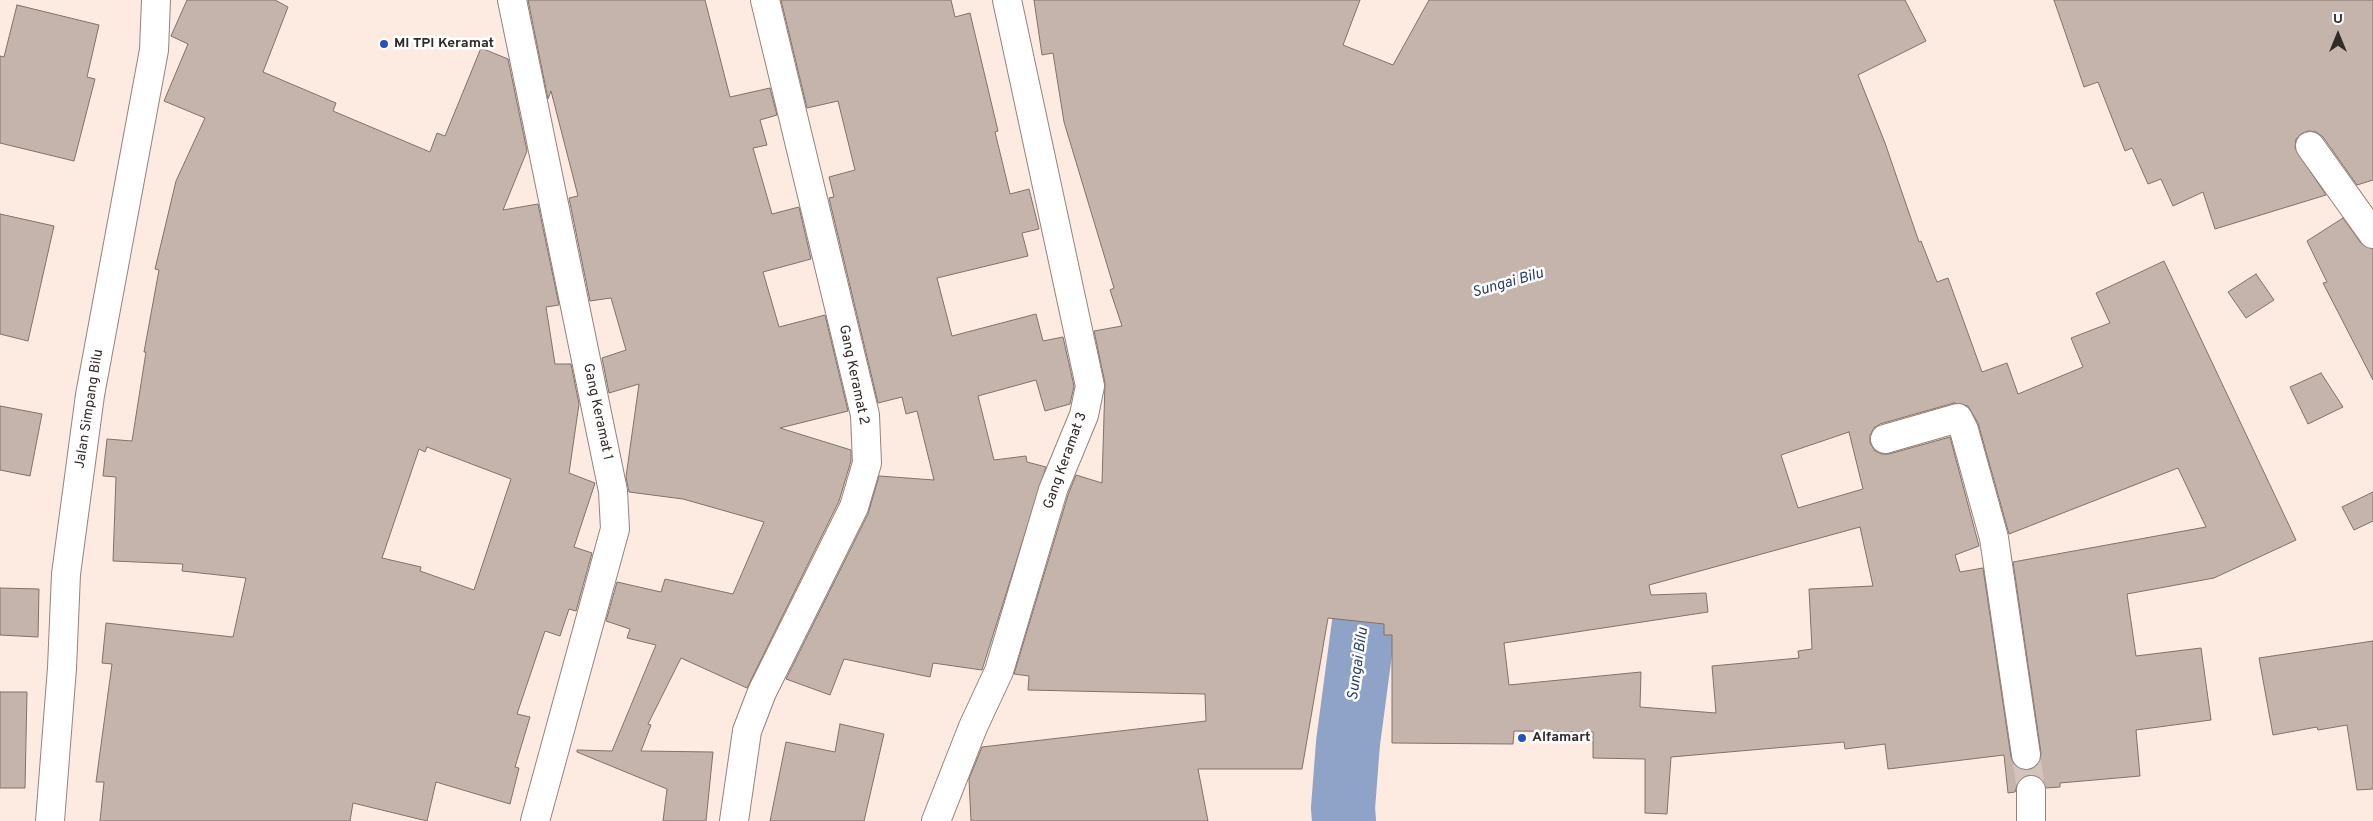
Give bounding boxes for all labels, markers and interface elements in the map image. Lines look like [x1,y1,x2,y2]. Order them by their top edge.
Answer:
north arrow [2313,10,2363,60]
text: U [2333,11,2343,28]
place label: MI TPI Keramat [394,36,494,52]
marker: MI TPI Keramat [378,38,390,50]
water label: Sungai Bilu [1470,265,1546,303]
street label: Gang Keramat 2 [834,323,872,427]
street label: Jalan Simpang Bilu [72,348,108,470]
street label: Gang Keramat 1 [579,362,615,462]
street label: Gang Keramat 3 [1041,410,1091,512]
water label: Sungai Bilu [1345,627,1373,701]
place label: Alfamart [1532,730,1591,746]
marker: Alfamart [1516,732,1528,744]

